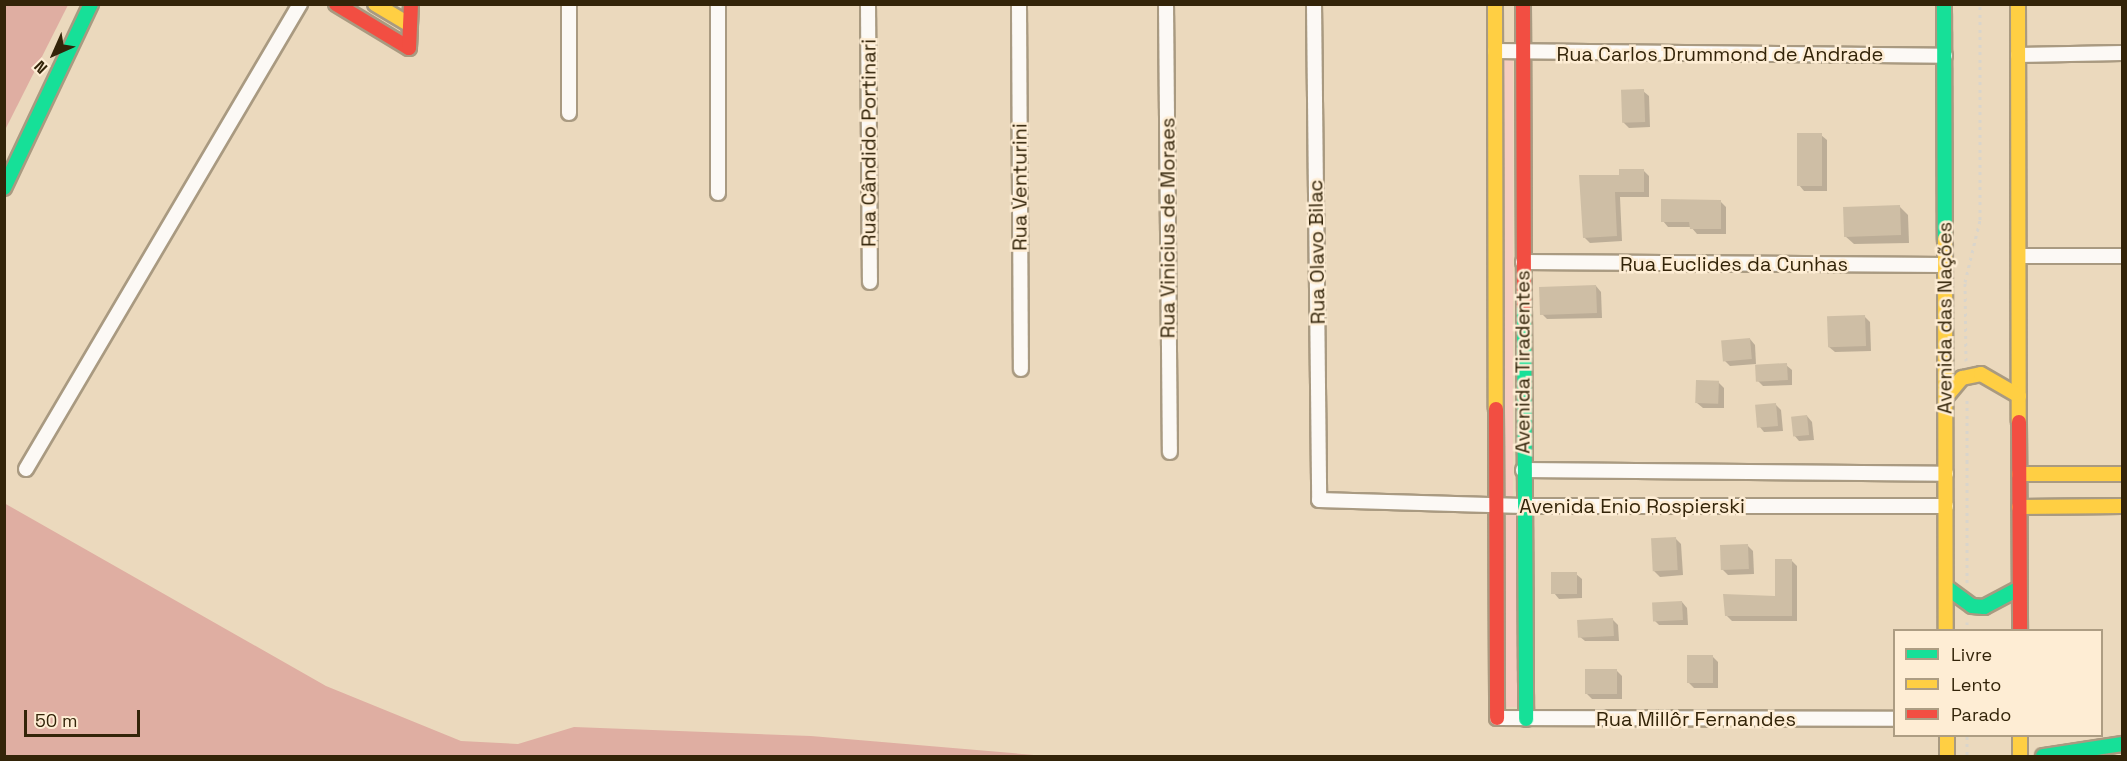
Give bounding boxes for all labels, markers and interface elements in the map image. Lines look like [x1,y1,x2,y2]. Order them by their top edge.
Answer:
north arrow [24,24,84,84]
street label: Rua Cândido Portinari [857,39,881,247]
street label: Rua Carlos Drummond de Andrade [1556,42,1884,66]
text: N [30,56,52,78]
street label: Rua Vinicius de Moraes [1156,117,1180,339]
street label: Rua Venturini [1008,123,1032,251]
street label: Rua Olavo Bilac [1304,179,1330,325]
street label: Avenida das Nações [1933,222,1957,414]
street label: Rua Euclides da Cunhas [1620,252,1848,276]
street label: Avenida Tiradentes [1511,270,1535,454]
street label: Avenida Enio Rospierski [1519,494,1745,518]
legend [1893,629,2103,737]
text: Livre [1951,643,1992,666]
text: Lento [1951,673,2001,696]
scale bar [27,698,142,736]
text: Parado [1951,703,2011,726]
street label: Rua Millôr Fernandes [1596,707,1796,731]
text: 50 m [35,709,77,732]

